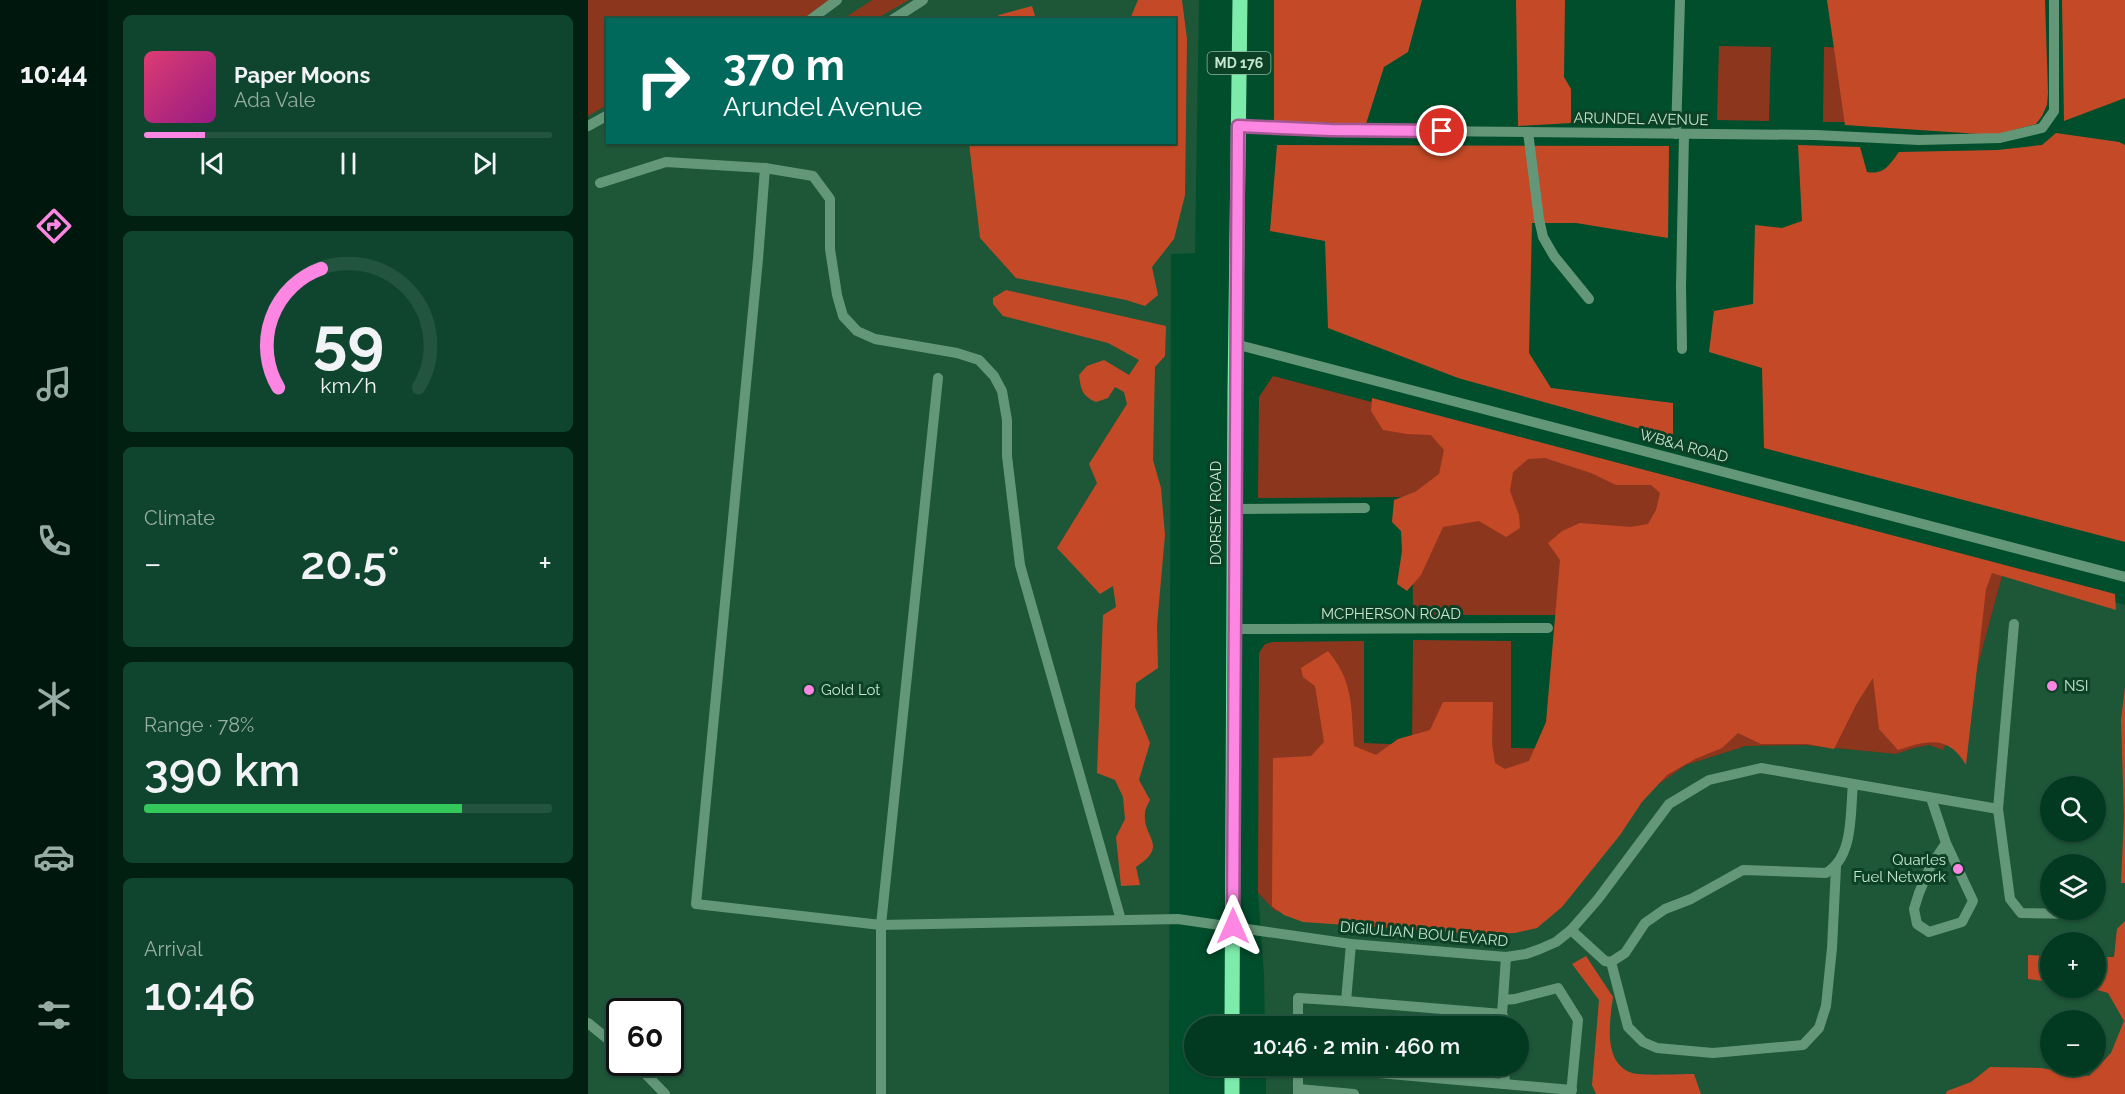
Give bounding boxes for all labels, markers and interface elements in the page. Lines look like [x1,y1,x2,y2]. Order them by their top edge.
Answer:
text: 370 m [723,41,845,90]
icon: right [624,42,702,120]
road number: MD 176 [1208,52,1270,74]
text: 10:44 [20,58,88,89]
text: Paper Moons [234,62,370,88]
text: Ada Vale [234,88,316,112]
text: Arundel Avenue [723,91,922,122]
pin [1416,105,1467,156]
street label: ARUNDEL AVENUE [1573,109,1709,129]
icon: arrive [1425,114,1458,147]
icon: previous [196,147,229,180]
icon: pause [332,147,365,180]
icon: next [468,147,501,180]
icon: directions [33,205,75,247]
text: 59 [312,303,384,377]
icon: music [33,363,75,405]
text: km/h [320,374,376,399]
street label: WB&A ROAD [1638,426,1731,467]
street label: DORSEY ROAD [1207,460,1225,565]
text: Climate [144,506,215,530]
icon: phone [33,520,75,562]
text: 20.5° [300,537,400,590]
text: − [144,544,162,583]
text: + [538,544,552,583]
street label: MCPHERSON ROAD [1321,605,1461,623]
place label: NSI [2064,677,2088,695]
icon: climate [33,678,75,720]
marker: NSI [2045,679,2059,693]
place label: Gold Lot [821,681,880,699]
marker: Gold Lot [802,683,816,697]
text: Range · 78% [144,713,254,737]
text: 390 km [144,744,300,797]
map controls [2040,776,2106,1076]
button: search [2040,776,2106,842]
icon: car [33,836,75,878]
place label: Quarles Fuel Network [1853,851,1946,886]
button: layers [2040,854,2106,920]
marker: Quarles Fuel Network [1951,862,1965,876]
position arrow [1201,894,1265,958]
street label: DIGIULIAN BOULEVARD [1339,918,1509,950]
button: + [2040,932,2106,998]
text: Arrival [144,937,203,961]
text: 10:46 [144,968,256,1021]
icon: filters [33,994,75,1036]
speed limit sign: 60 [606,998,684,1076]
button: − [2040,1010,2106,1076]
text: 10:46 · 2 min · 460 m [1253,1033,1460,1059]

